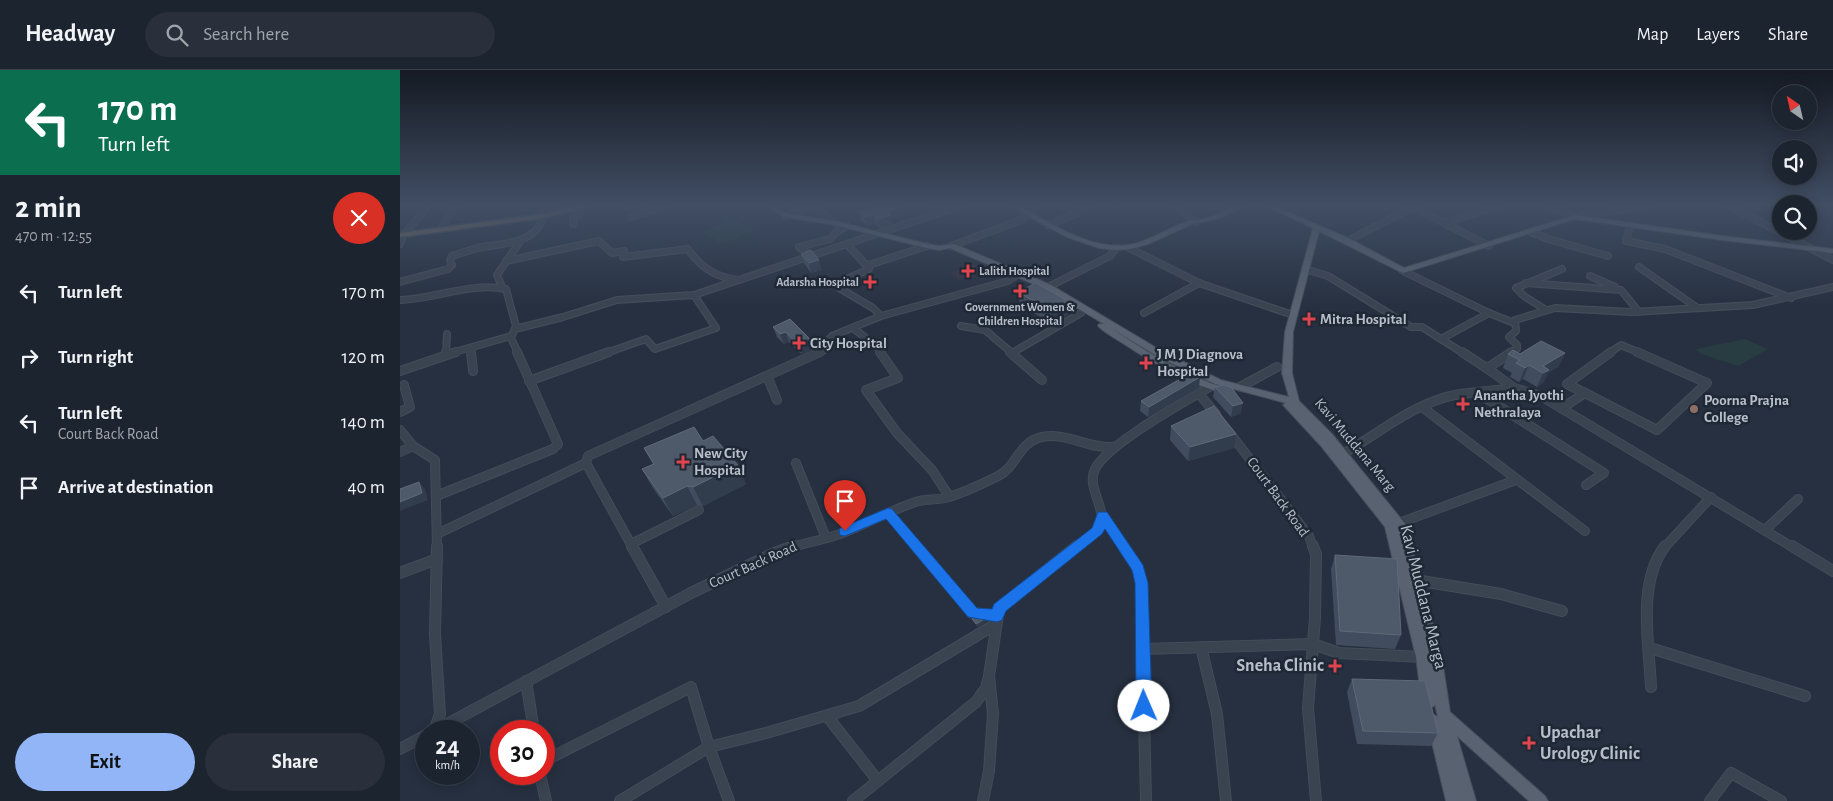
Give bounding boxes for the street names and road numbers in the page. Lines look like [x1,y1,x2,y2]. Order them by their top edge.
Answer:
street label: Kavi Muddana Marg [1312,396,1399,495]
street label: Court Back Road [1244,454,1312,540]
street label: Kavi Muddana Marga [1396,523,1450,671]
street label: Court Back Road [707,539,799,591]

